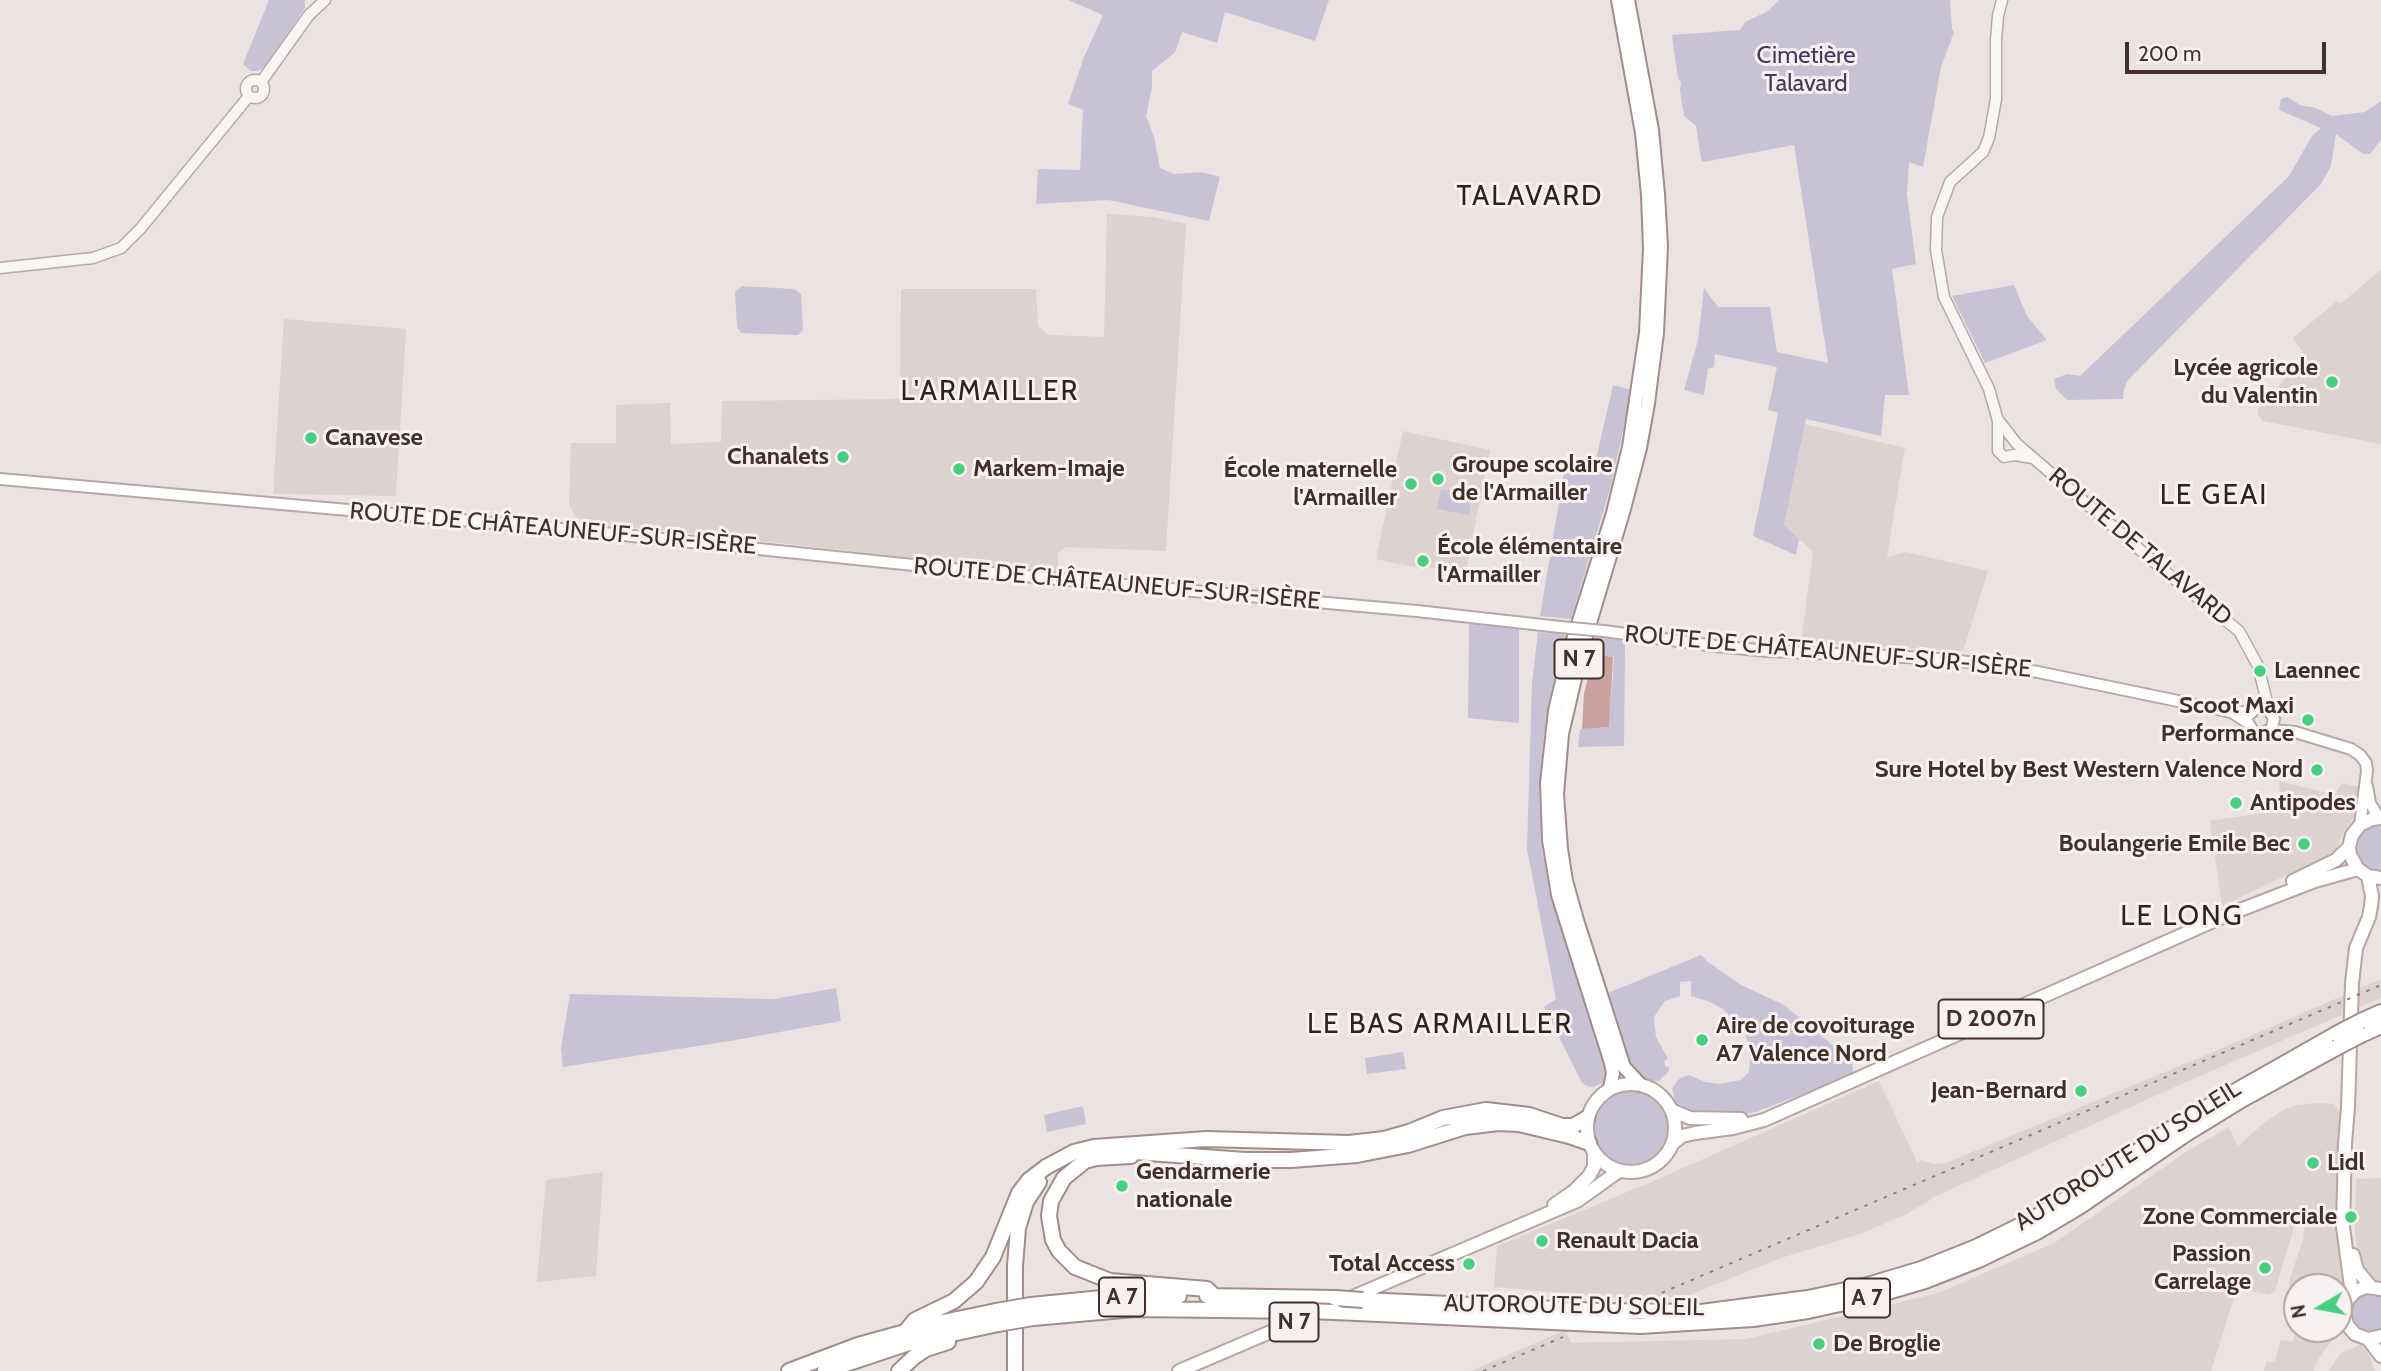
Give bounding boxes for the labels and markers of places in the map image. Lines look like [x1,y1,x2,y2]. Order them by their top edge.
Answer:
place label: Lycée agricole du Valentin [2173,354,2318,410]
marker: Lycée agricole du Valentin [2324,374,2340,390]
place label: Canavese [325,424,423,452]
marker: Canavese [303,430,319,446]
place label: Chanalets [727,443,829,471]
marker: Chanalets [835,449,851,465]
place label: Groupe scolaire de l'Armailler [1452,451,1613,507]
place label: Markem-Imaje [973,455,1125,483]
place label: École maternelle l'Armailler [1224,456,1397,512]
marker: Markem-Imaje [951,461,967,477]
marker: Groupe scolaire de l'Armailler [1430,471,1446,487]
marker: École maternelle l'Armailler [1403,476,1419,492]
place label: École élémentaire l'Armailler [1437,533,1622,589]
marker: École élémentaire l'Armailler [1415,553,1431,569]
place label: Laennec [2274,657,2360,685]
marker: Laennec [2252,663,2268,679]
place label: Scoot Maxi Performance [2161,692,2294,748]
marker: Scoot Maxi Performance [2300,712,2316,728]
place label: Sure Hotel by Best Western Valence Nord [1875,756,2303,784]
marker: Sure Hotel by Best Western Valence Nord [2309,762,2325,778]
place label: Antipodes [2250,789,2356,817]
marker: Antipodes [2228,795,2244,811]
place label: Boulangerie Emile Bec [2058,830,2290,858]
marker: Boulangerie Emile Bec [2296,836,2312,852]
place label: Aire de covoiturage A7 Valence Nord [1716,1012,1915,1068]
marker: Aire de covoiturage A7 Valence Nord [1694,1032,1710,1048]
place label: Jean-Bernard [1931,1077,2067,1105]
marker: Jean-Bernard [2073,1083,2089,1099]
place label: Lidl [2327,1149,2365,1177]
marker: Lidl [2305,1155,2321,1171]
place label: Gendarmerie nationale [1136,1158,1270,1214]
marker: Gendarmerie nationale [1114,1178,1130,1194]
place label: Zone Commerciale [2143,1203,2337,1231]
marker: Zone Commerciale [2343,1209,2359,1225]
place label: Renault Dacia [1556,1227,1699,1255]
marker: Renault Dacia [1534,1233,1550,1249]
place label: Passion Carrelage [2154,1240,2251,1296]
place label: Total Access [1329,1250,1455,1278]
marker: Total Access [1461,1256,1477,1272]
marker: Passion Carrelage [2257,1260,2273,1276]
place label: De Broglie [1833,1330,1941,1358]
marker: De Broglie [1811,1336,1827,1352]

